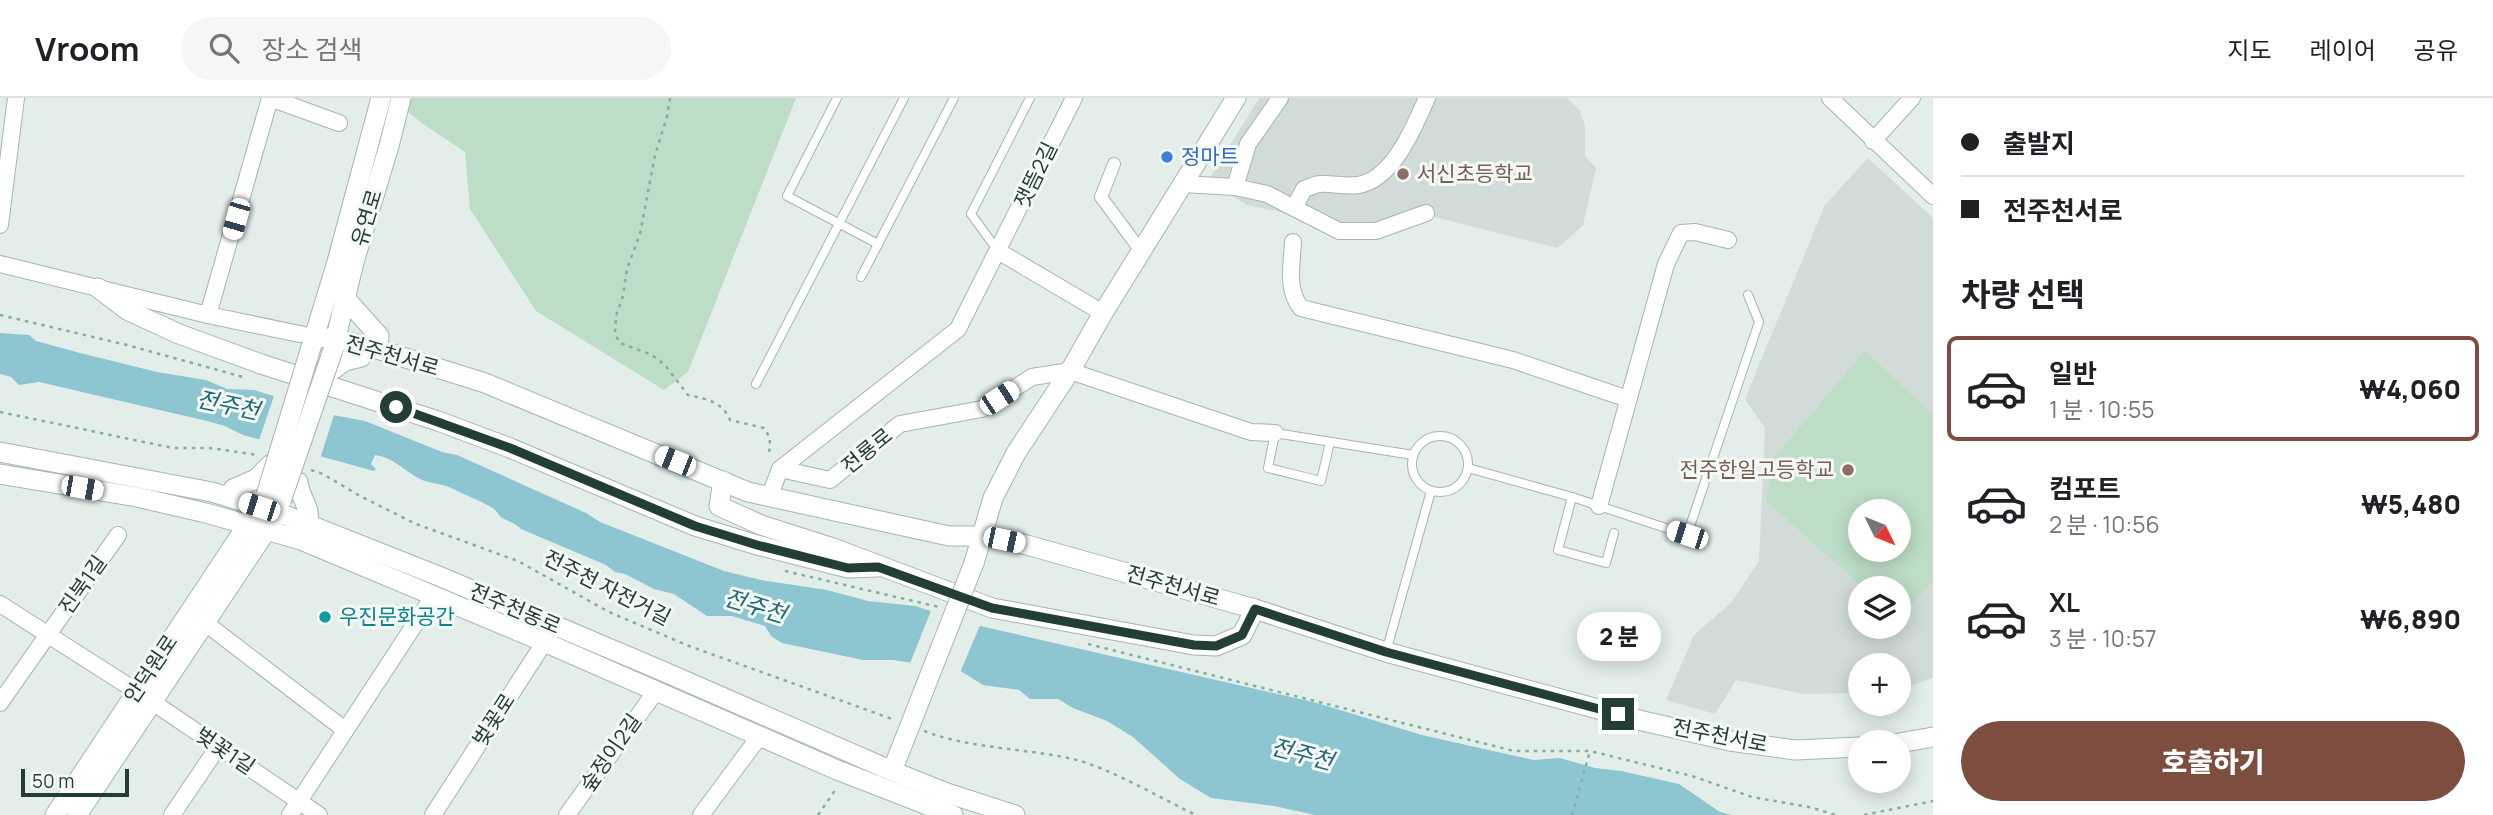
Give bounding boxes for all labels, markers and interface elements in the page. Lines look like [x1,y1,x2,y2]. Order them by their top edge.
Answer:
search box [181,17,671,80]
text: Vroom [35,26,139,71]
icon: search [205,29,243,67]
text: 장소 검색 [261,31,362,67]
text: 지도 [2227,33,2272,66]
text: 레이어 [2310,33,2376,66]
text: 공유 [2414,33,2458,66]
text: 출발지 [2003,125,2075,161]
street label: 잿뜸2길 [1007,137,1063,212]
place label: 정마트 [1181,142,1239,170]
marker: 정마트 [1159,149,1175,165]
place label: 서신초등학교 [1417,159,1533,187]
marker: 서신초등학교 [1395,166,1411,182]
street label: 유연로 [344,186,388,250]
text: 전주천서로 [2003,192,2123,228]
car [221,196,252,242]
text: 차량 선택 [1961,272,2085,316]
street label: 전주천서로 [342,328,443,382]
text: 일반 [2049,355,2097,391]
icon: car [1965,357,2028,420]
text: ₩4,060 [2359,371,2461,407]
car [976,378,1023,418]
water label: 전주천 [194,382,265,427]
route start [380,391,412,423]
text: 1 분 · 10:55 [2049,393,2155,425]
street label: 전룡로 [835,421,898,479]
car [652,443,699,479]
place label: 전주한일고등학교 [1679,455,1834,483]
marker: 전주한일고등학교 [1840,462,1856,478]
text: 컴포트 [2049,470,2121,506]
icon: car [1965,472,2028,535]
car [60,474,105,502]
text: ₩5,480 [2361,486,2461,522]
car [236,491,283,523]
north arrow [1848,499,1911,562]
map controls [1848,499,1911,793]
text: 2 분 · 10:56 [2049,508,2160,540]
car [1664,519,1711,551]
car [982,525,1027,555]
street label: 전주천 자전거길 [539,543,676,631]
street label: 진북1길 [52,549,113,620]
street label: 전주천서로 [1123,558,1224,612]
street label: 전주천동로 [465,576,565,640]
button: layers [1848,576,1911,639]
water label: 전주천 [720,580,793,630]
text: XL [2049,584,2080,620]
icon: car [1965,587,2028,650]
text: ₩6,890 [2360,601,2461,637]
place label: 우진문화공간 [339,602,455,630]
marker: 우진문화공간 [317,609,333,625]
callout: 2 분 [1576,612,1660,662]
text: 2 분 [1599,620,1639,652]
text: 3 분 · 10:57 [2049,622,2157,654]
street label: 안덕원로 [117,629,183,708]
button: + [1848,653,1911,716]
street label: 벚꽃로 [466,688,521,751]
route end [1602,698,1634,730]
street label: 숲정이2길 [573,708,647,797]
street label: 전주천서로 [1670,712,1770,758]
street label: 벚꽃1길 [190,720,261,780]
button: 호출하기 [1961,721,2465,801]
water label: 전주천 [1267,729,1340,777]
button: − [1848,730,1911,793]
scale bar [21,766,130,798]
text: 50 m [32,768,74,794]

